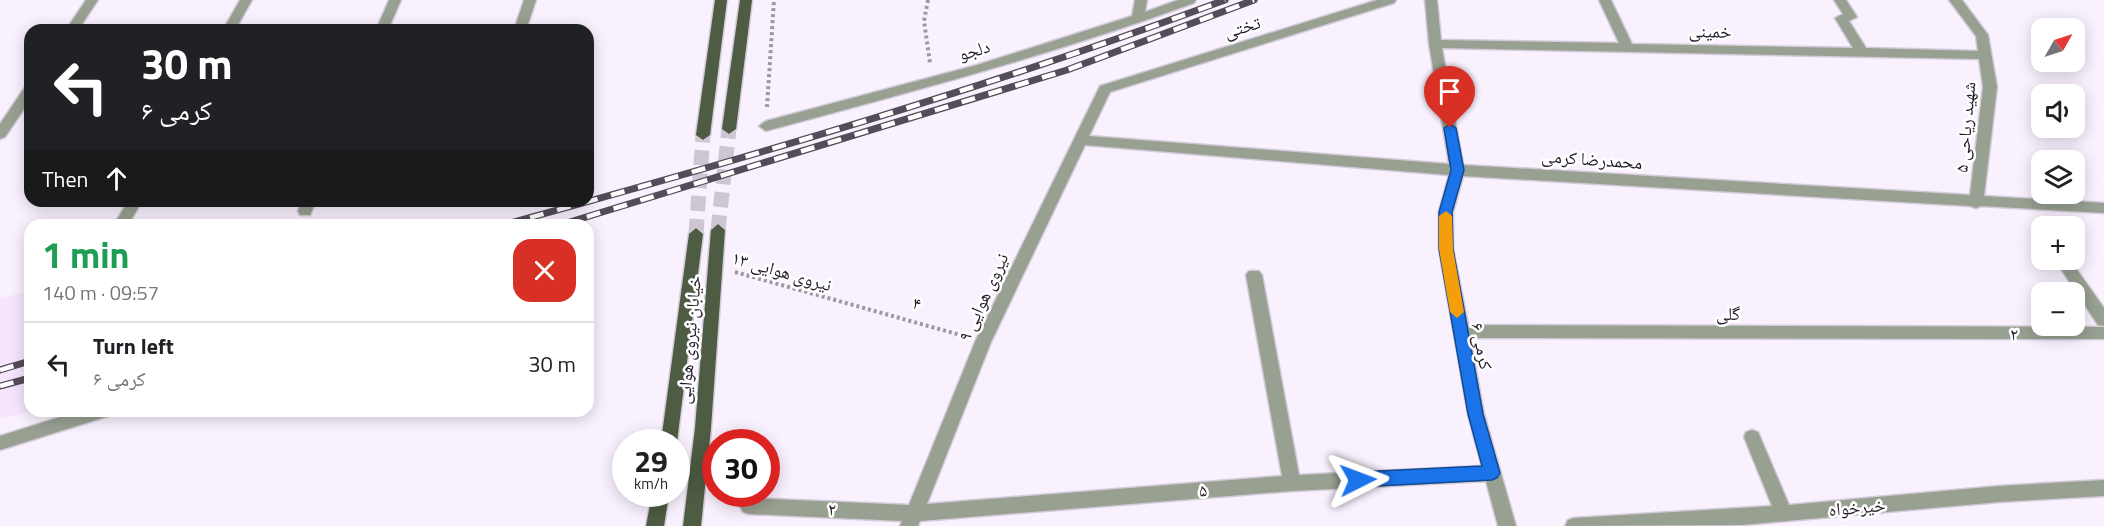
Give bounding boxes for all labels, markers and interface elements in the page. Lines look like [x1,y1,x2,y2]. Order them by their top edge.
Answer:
street label: تختی [1220,9,1264,45]
street label: خمینی [1688,17,1732,45]
north arrow [2031,18,2085,72]
map controls [2031,18,2085,336]
text: 30 m [141,31,233,95]
street label: دلجو [955,32,993,68]
icon: left [42,48,120,126]
pin [1424,66,1475,128]
icon: arrive [1433,75,1466,108]
street label: ۵ شهید ریاحی [1948,80,1982,174]
button: sound [2031,84,2085,138]
text: کرمی ۶ [141,89,212,130]
street label: محمدرضا کرمی [1541,142,1643,176]
button: layers [2031,150,2085,204]
text: Then [42,162,88,196]
icon: ahead [100,162,133,195]
button: + [2031,216,2085,270]
text: 1 min [42,227,129,282]
button: close [513,239,576,302]
street label: نیروی هوایی ۱۳ [729,244,835,298]
street label: نیروی هوایی ۹ [951,248,1015,346]
street label: خیابان نیروی هوایی [670,275,708,405]
text: 140 m · 09:57 [42,277,159,308]
button: − [2031,282,2085,336]
street label: ۴ [909,289,925,317]
street label: گلی [1716,300,1741,327]
street label: کرمی ۶ [1464,320,1500,372]
street label: ۲ [2010,320,2018,347]
text: Turn left [93,329,174,363]
text: 30 m [528,347,576,381]
icon: left [42,348,75,381]
text: کرمی ۶ [93,363,146,394]
speed limit sign: 30 [702,429,780,507]
text: 29 [634,438,668,484]
position arrow [1326,448,1390,512]
text: km/h [634,472,668,495]
street label: ۵ [1198,476,1208,504]
street label: خیرخواه [1828,491,1886,523]
street label: ۲ [827,495,837,523]

